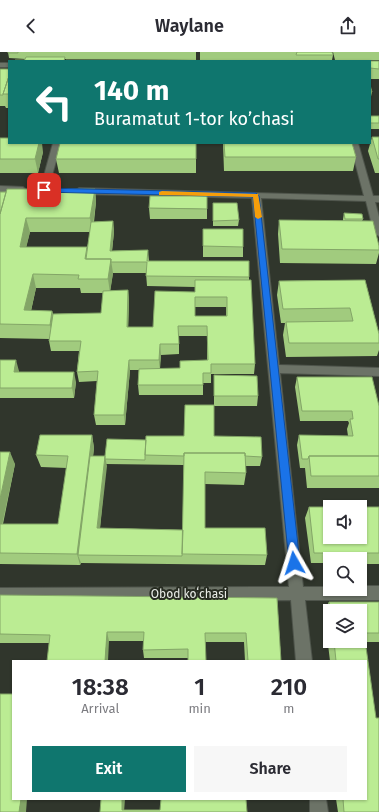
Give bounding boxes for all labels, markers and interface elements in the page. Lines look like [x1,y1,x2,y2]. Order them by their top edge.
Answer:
icon: back [20,15,42,37]
text: Waylane [155,15,224,37]
icon: share [337,15,359,37]
text: 140 m [94,74,170,107]
icon: left [28,76,80,128]
text: Buramatut 1-tor koʼchasi [94,108,294,130]
pin [27,173,61,207]
icon: arrive [33,179,55,201]
map controls [323,500,367,648]
button: sound [323,500,367,544]
position arrow [273,542,315,584]
button: search [323,552,367,596]
street label: Obod koʻchasi [151,586,227,601]
button: layers [323,604,367,648]
text: 18:38 [72,673,129,701]
text: 1 [194,673,205,701]
text: 210 [271,673,307,701]
text: Arrival [81,701,119,716]
text: min [188,701,211,716]
text: m [283,701,295,716]
button: Exit [32,746,186,792]
button: Share [194,746,347,792]

